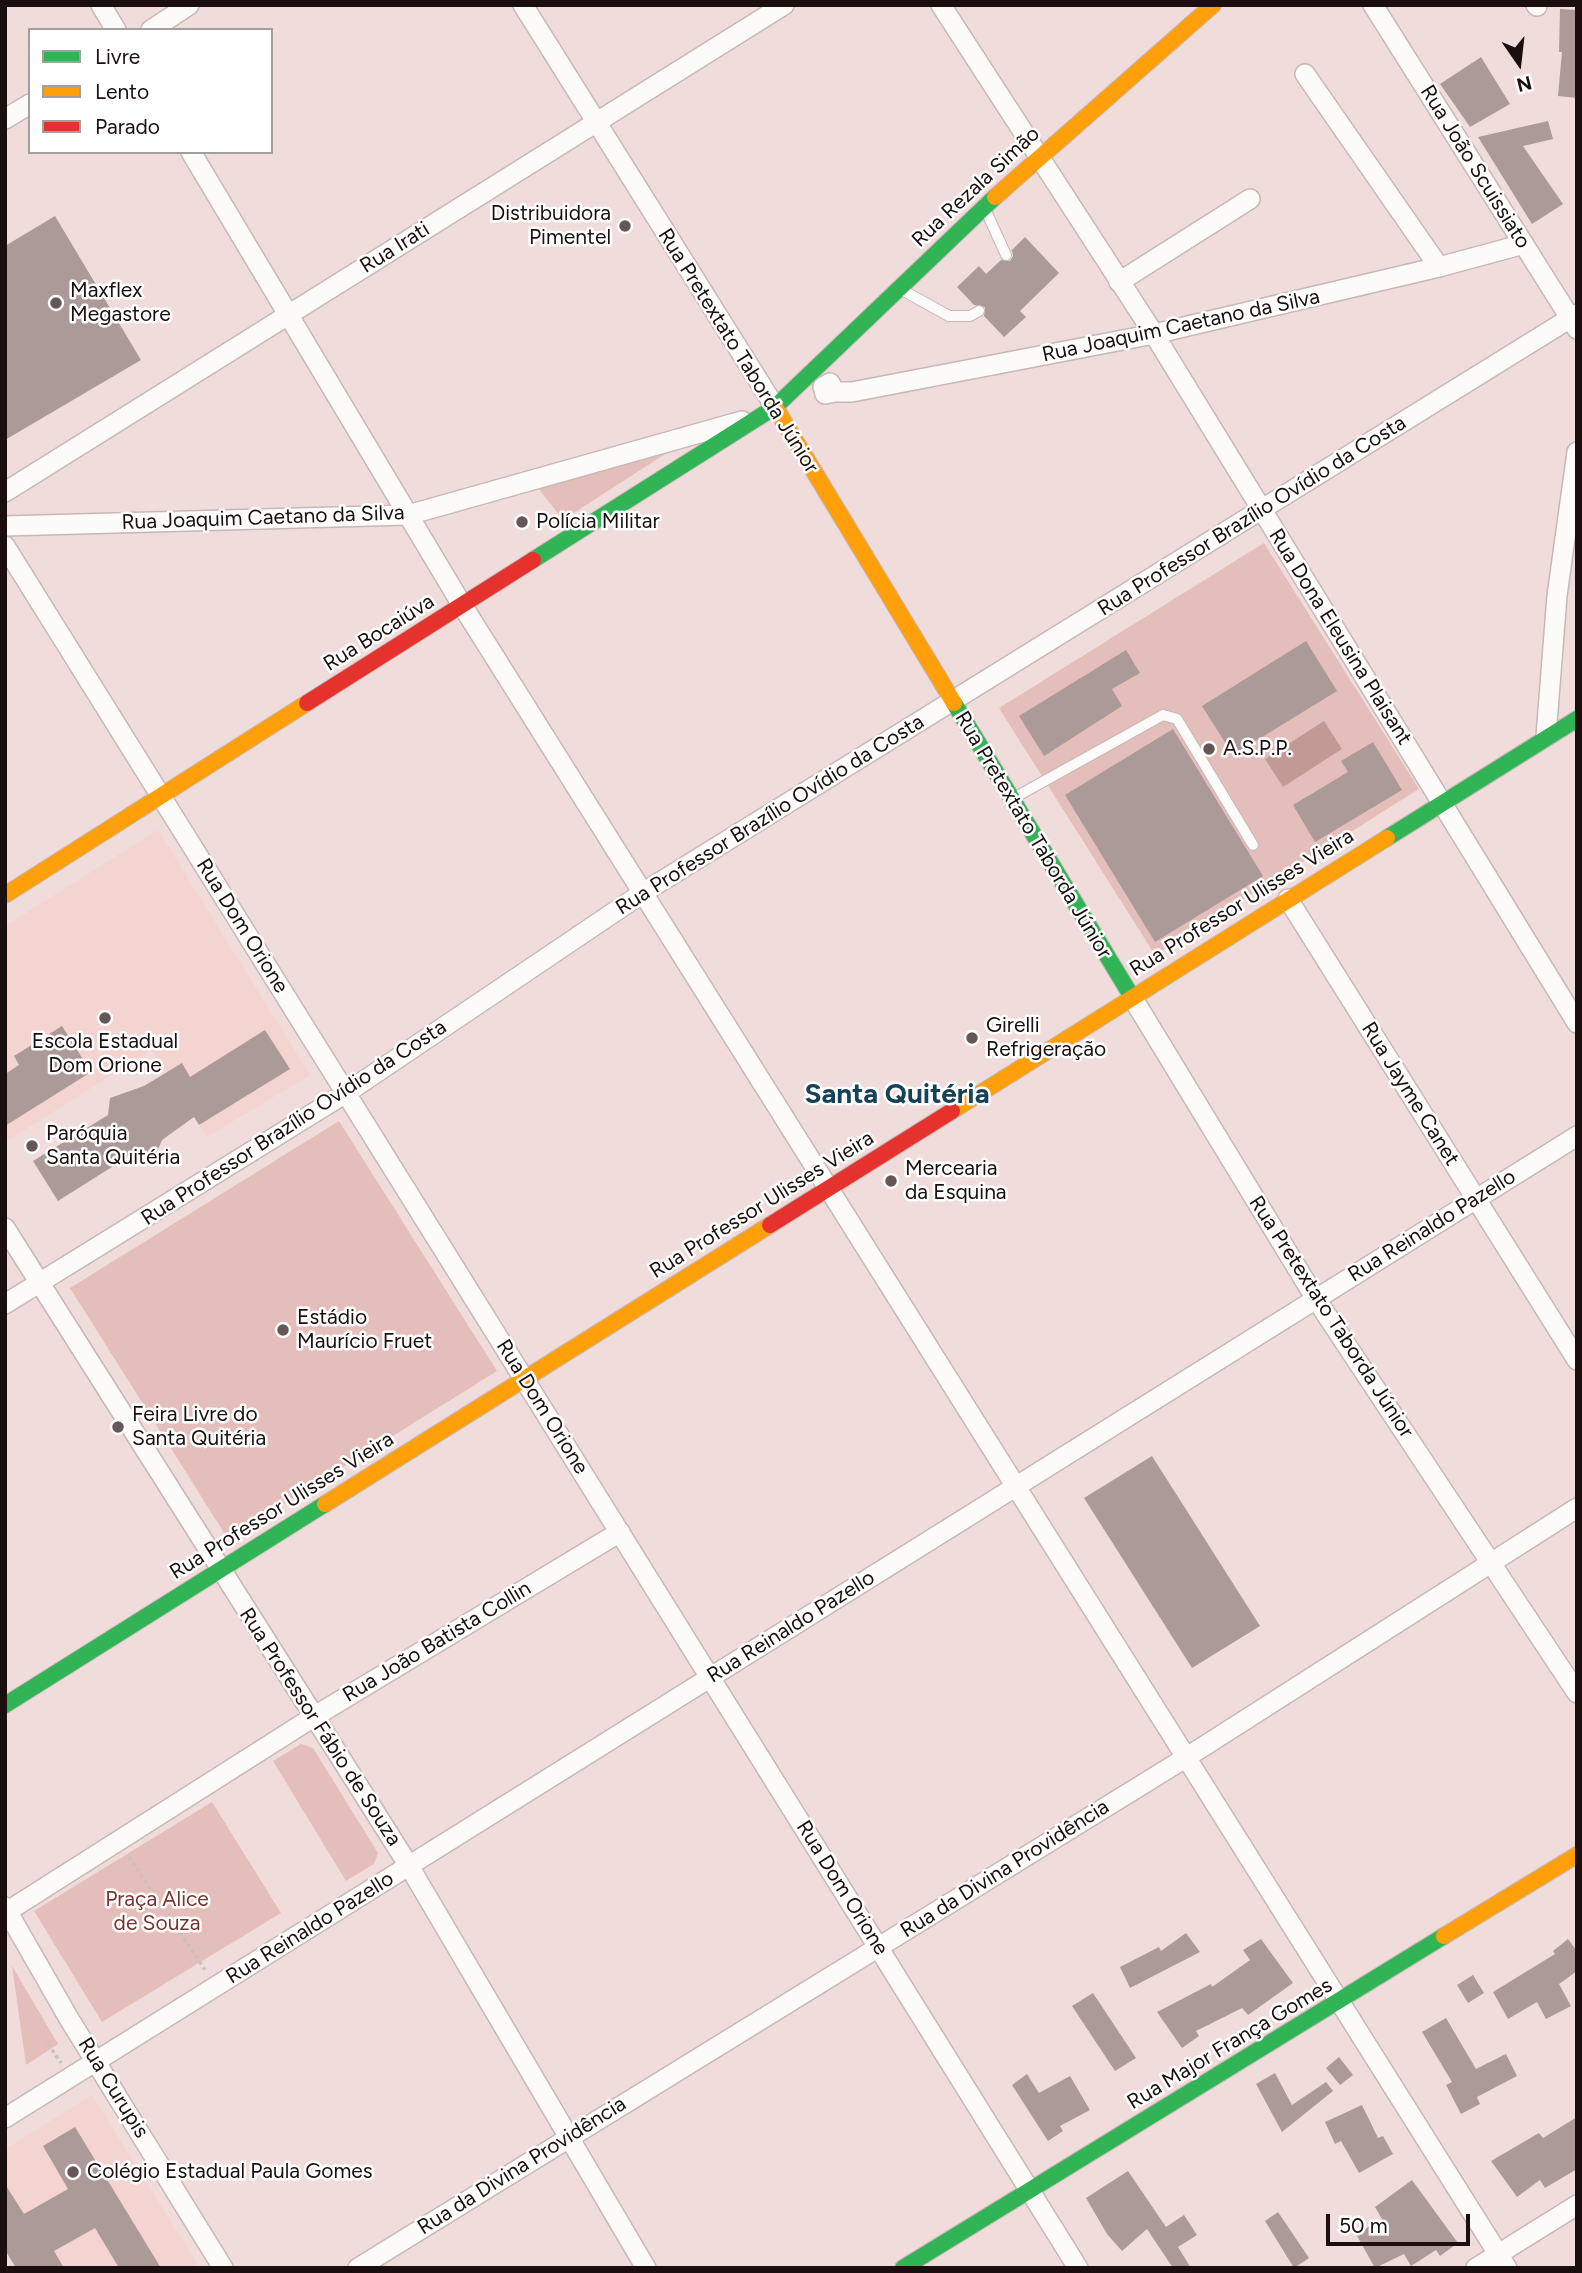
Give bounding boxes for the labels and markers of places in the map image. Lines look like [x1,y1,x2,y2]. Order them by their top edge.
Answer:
place label: Distribuidora Pimentel [491,201,611,251]
marker: Distribuidora Pimentel [617,218,633,234]
place label: Maxflex Megastore [70,278,171,328]
marker: Maxflex Megastore [48,295,64,311]
place label: Polícia Militar [536,509,660,535]
marker: Polícia Militar [514,514,530,530]
place label: A.S.P.P. [1223,736,1292,762]
marker: A.S.P.P. [1201,741,1217,757]
marker: Escola Estadual Dom Orione [97,1010,113,1026]
place label: Girelli Refrigeração [986,1013,1106,1063]
place label: Escola Estadual Dom Orione [32,1029,178,1079]
marker: Girelli Refrigeração [964,1030,980,1046]
place label: Paróquia Santa Quitéria [46,1121,180,1171]
marker: Paróquia Santa Quitéria [24,1138,40,1154]
place label: Mercearia da Esquina [905,1156,1007,1206]
marker: Mercearia da Esquina [883,1173,899,1189]
place label: Estádio Maurício Fruet [297,1305,432,1355]
marker: Estádio Maurício Fruet [275,1322,291,1338]
place label: Feira Livre do Santa Quitéria [132,1402,266,1452]
marker: Feira Livre do Santa Quitéria [110,1419,126,1435]
place label: Colégio Estadual Paula Gomes [87,2159,373,2185]
marker: Colégio Estadual Paula Gomes [65,2164,81,2180]

